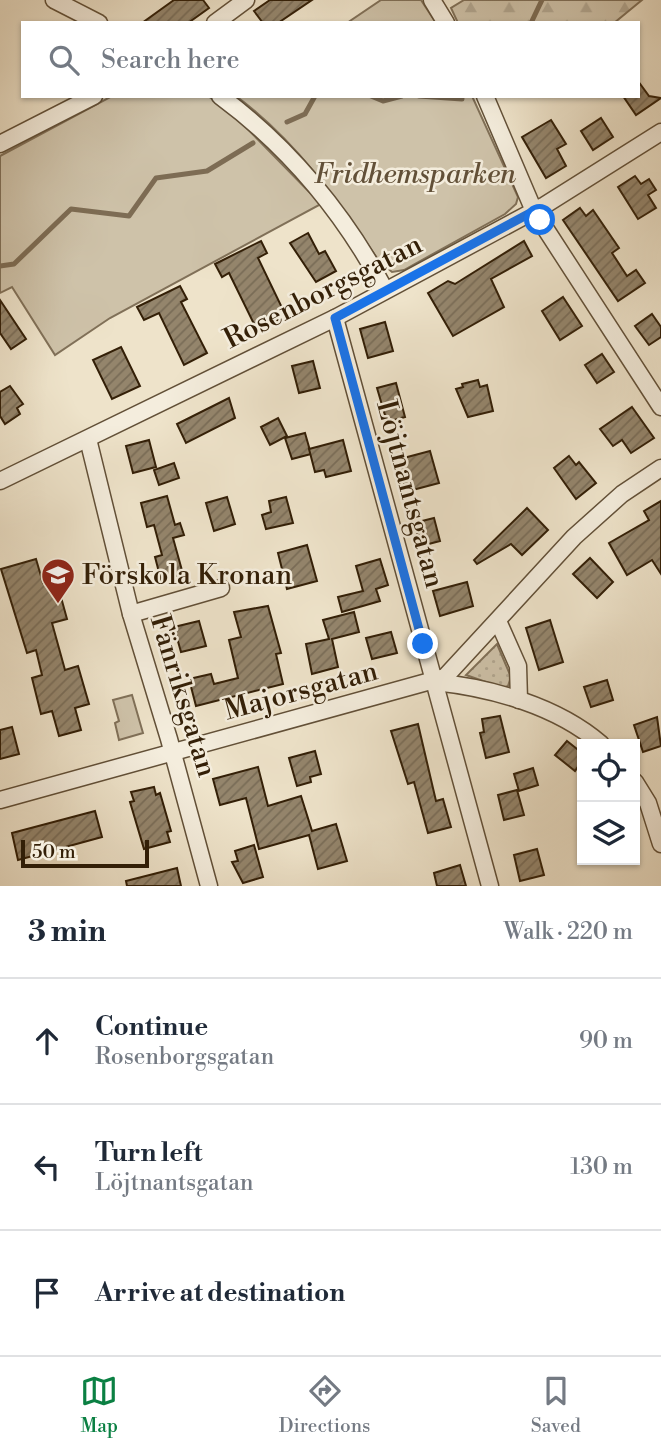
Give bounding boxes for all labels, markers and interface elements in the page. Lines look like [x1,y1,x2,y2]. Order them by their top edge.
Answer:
search box [21,21,640,98]
icon: search [45,41,83,79]
text: Search here [101,44,240,76]
park label: Fridhemsparken [314,157,516,192]
route start [524,204,555,235]
street label: Rosenborgsgatan [218,227,428,357]
street label: Löjtnantsgatan [368,396,452,592]
school or university icon: Förskola Kronan [39,556,77,605]
place label: Förskola Kronan [82,558,293,593]
street label: Fänriksgatan [142,611,224,781]
route end [407,628,438,659]
street label: Majorsgatan [220,654,382,728]
map controls [577,739,640,865]
button: locate [577,739,640,802]
button: layers [577,802,640,865]
scale bar [21,837,149,869]
text: 50 m [32,840,76,864]
text: 3 min [28,913,106,951]
text: Walk · 220 m [504,918,633,946]
text: Continue [95,1011,208,1043]
icon: ahead [28,1022,66,1060]
text: 90 m [579,1027,633,1055]
text: Rosenborgsgatan [95,1043,274,1071]
text: Turn left [95,1137,203,1169]
icon: left [28,1148,66,1186]
text: 130 m [570,1153,633,1181]
text: Löjtnantsgatan [95,1169,254,1197]
icon: arrive [28,1274,66,1312]
text: Arrive at destination [95,1277,345,1309]
tab: Map [80,1372,118,1438]
tab: Directions [279,1372,370,1438]
tab: Saved [531,1372,581,1438]

